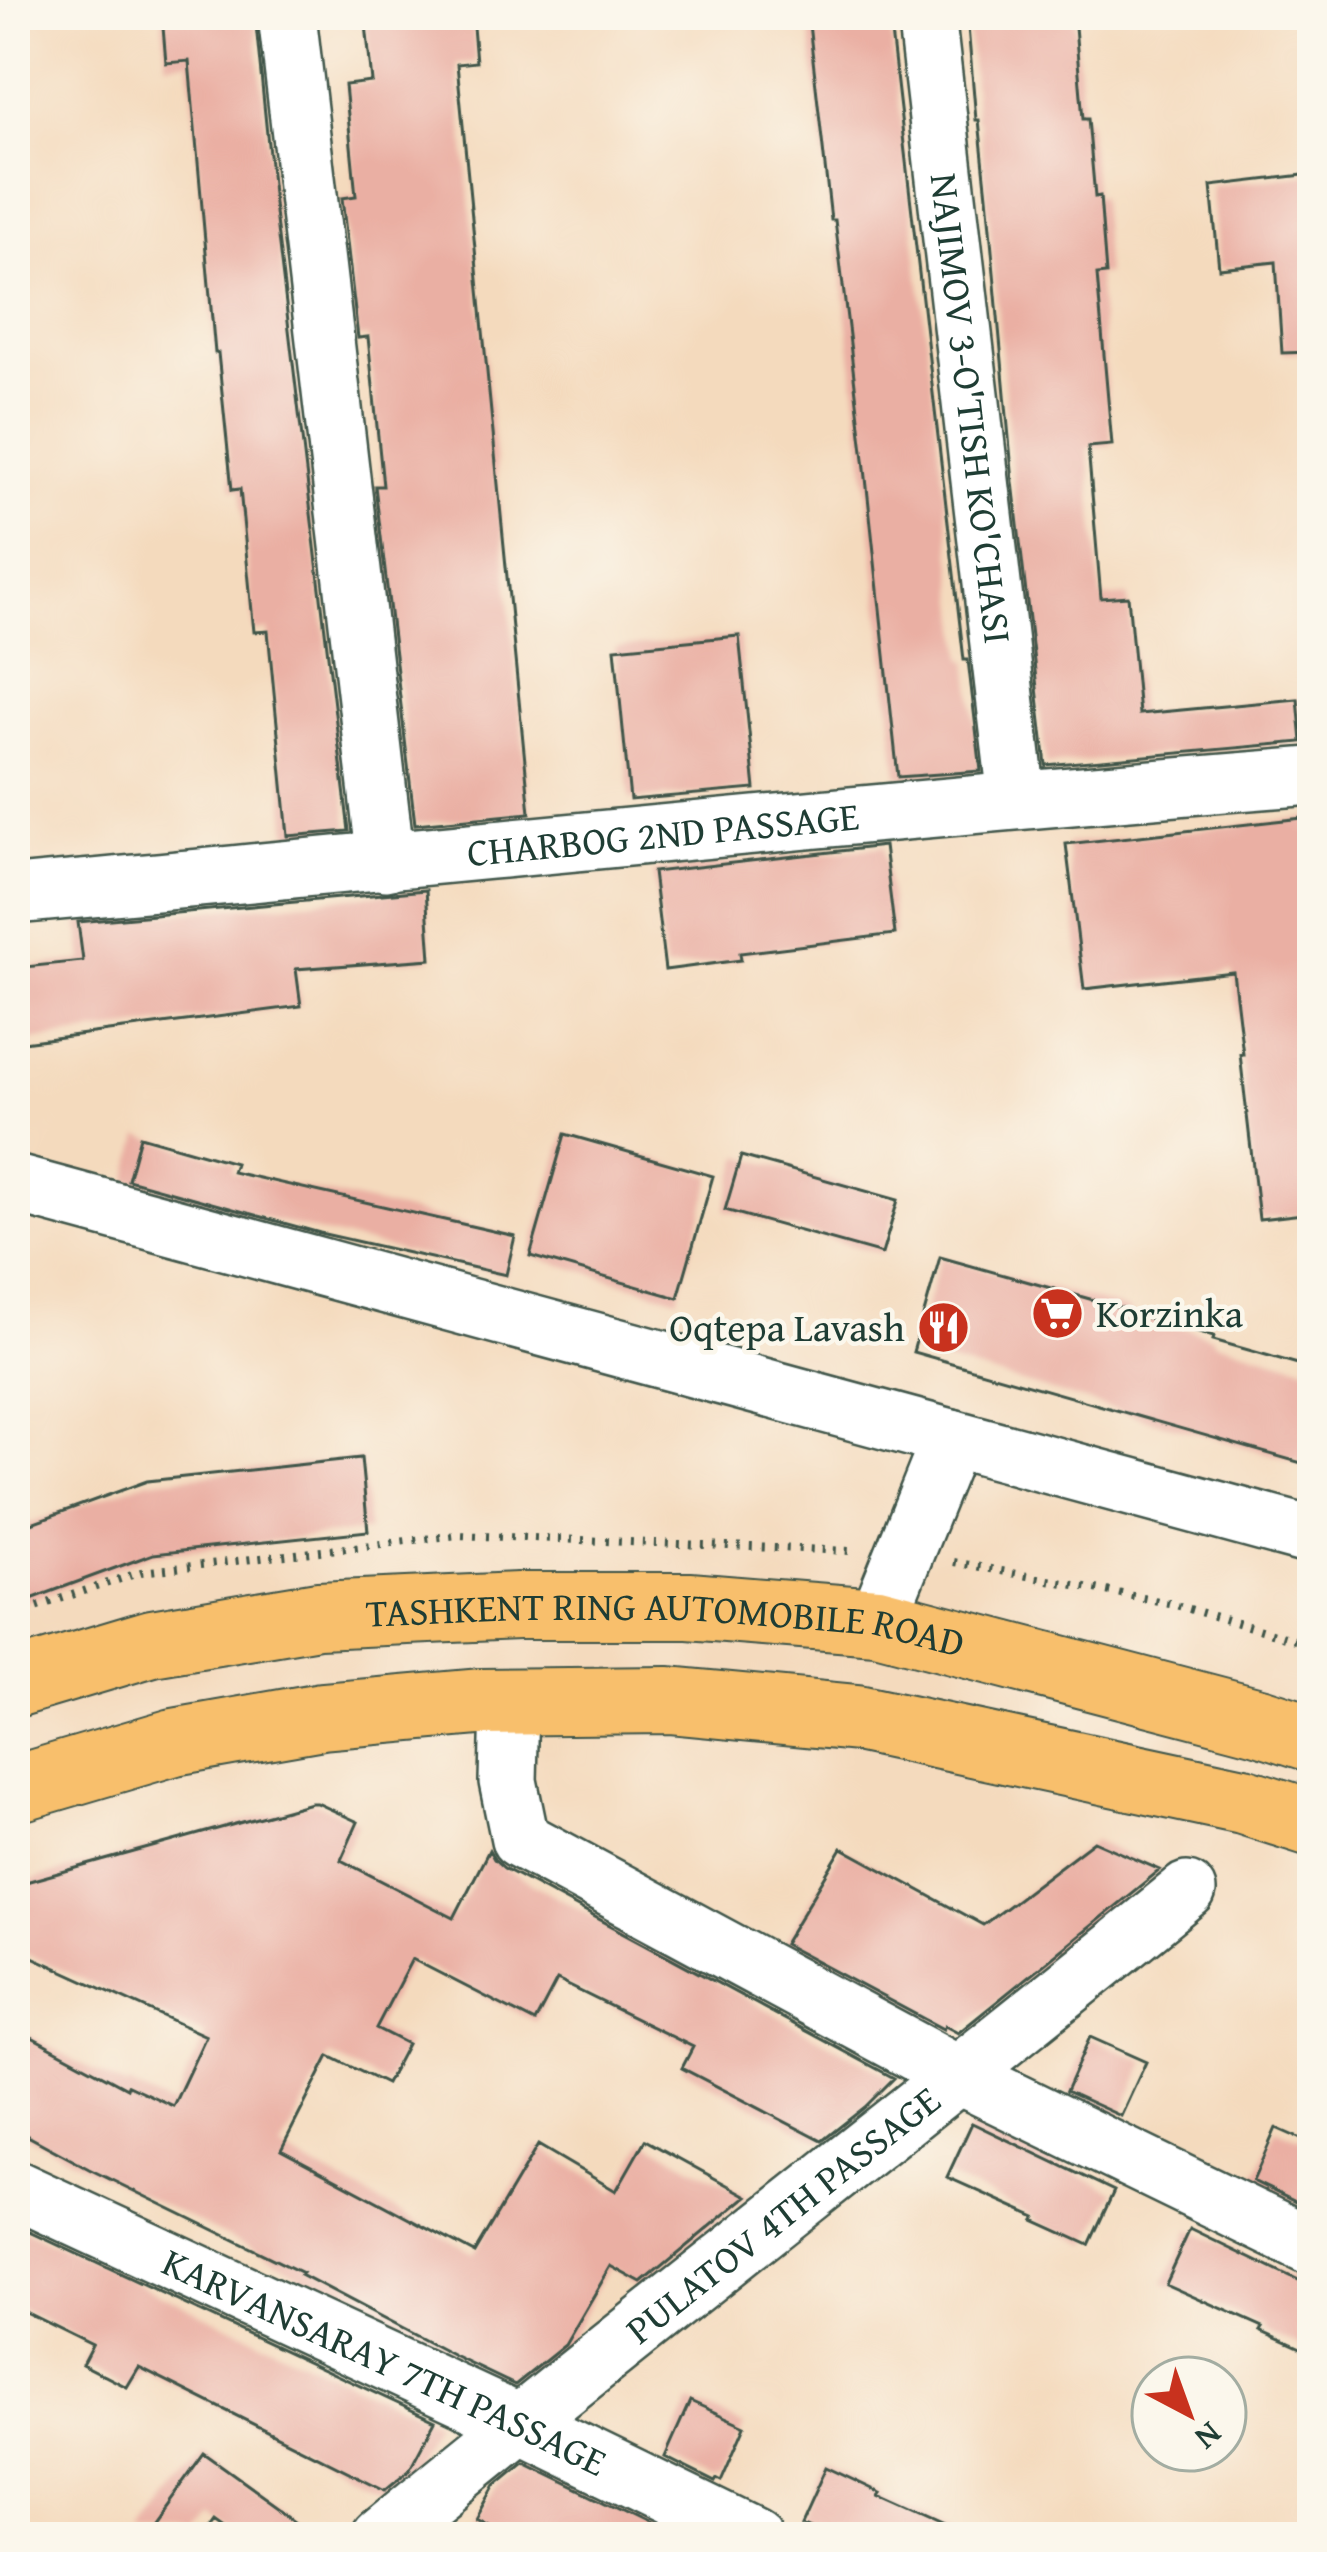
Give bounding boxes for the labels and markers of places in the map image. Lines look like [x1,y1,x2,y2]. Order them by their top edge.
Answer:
place label: Korzinka [1096,1284,1244,1341]
supermarket icon: Korzinka [1029,1285,1085,1341]
place label: Oqtepa Lavash [669,1298,905,1355]
restaurant icon: Oqtepa Lavash [916,1299,972,1355]

